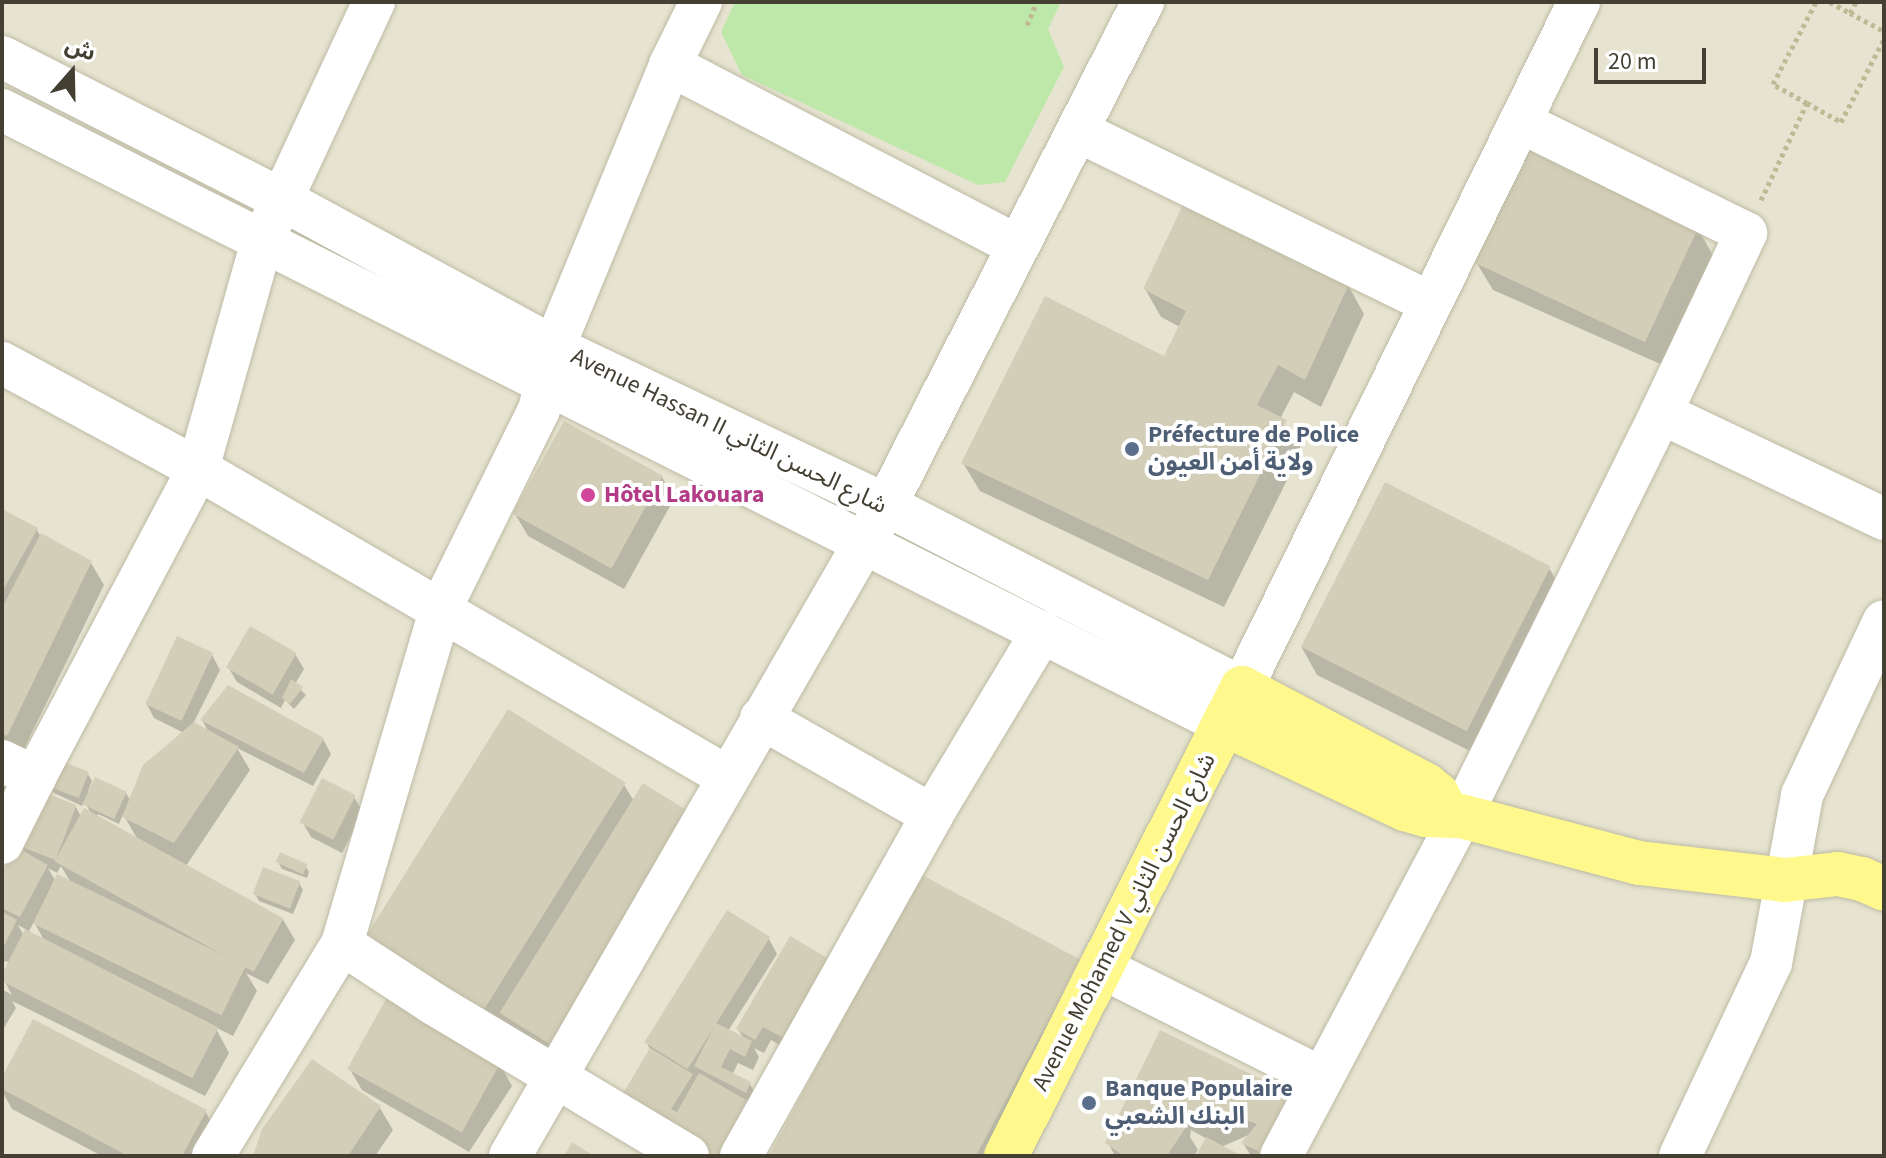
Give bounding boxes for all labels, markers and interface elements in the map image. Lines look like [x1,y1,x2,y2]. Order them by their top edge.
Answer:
text: ش [61,29,100,70]
north arrow [32,32,112,112]
scale bar [1598,32,1710,82]
text: 20 m [1608,44,1657,79]
street label: Avenue Hassan II شارع الحسن الثاني [566,342,892,520]
place label: Préfecture de Police ولاية أمن العيون [1148,421,1359,477]
marker: Préfecture de Police ولاية أمن العيون [1123,440,1141,458]
place label: Hôtel Lakouara [604,481,764,509]
marker: Hôtel Lakouara [579,486,597,504]
street label: Avenue Mohamed V شارع الحسن الثاني [1026,748,1222,1096]
place label: Banque Populaire البنك الشعبي [1105,1075,1293,1131]
marker: Banque Populaire البنك الشعبي [1080,1094,1098,1112]

